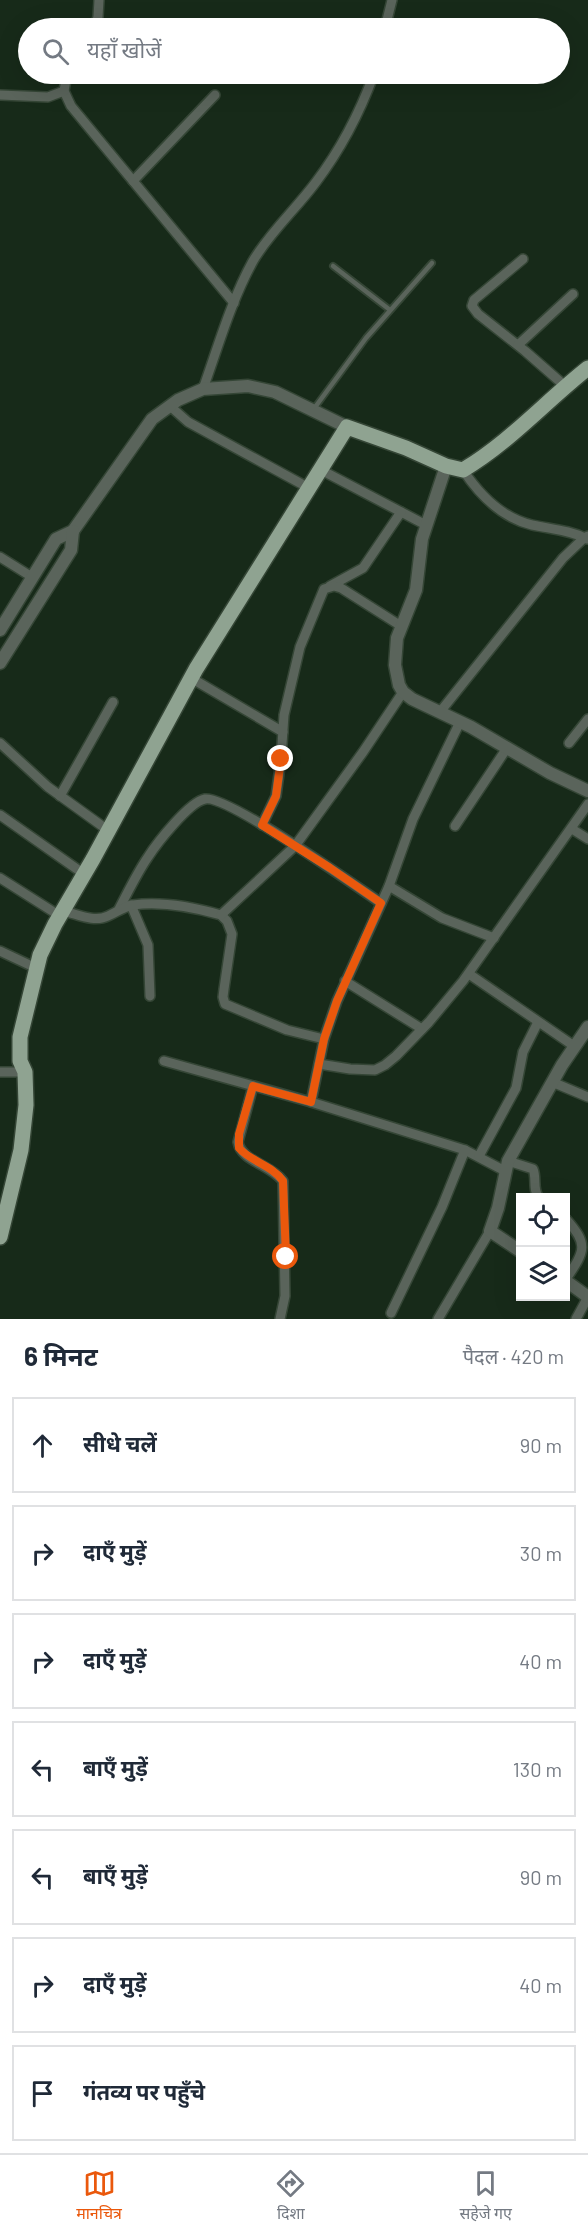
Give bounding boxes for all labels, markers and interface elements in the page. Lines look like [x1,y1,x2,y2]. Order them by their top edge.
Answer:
search box [18,18,570,84]
icon: search [39,35,72,68]
text: यहाँ खोजें [87,36,162,62]
route end [267,745,293,771]
map controls [516,1193,570,1301]
button: locate [516,1193,570,1247]
route start [272,1243,298,1269]
button: layers [516,1247,570,1301]
text: 6 मिनट [24,1340,98,1371]
text: पैदल · 420 m [463,1344,564,1368]
icon: ahead [26,1429,59,1462]
text: सीधे चलें [83,1430,157,1456]
text: 90 m [520,1433,562,1457]
icon: right [26,1537,59,1570]
text: दाएँ मुड़ें [83,1538,146,1564]
text: 30 m [520,1541,562,1565]
icon: right [26,1645,59,1678]
text: दाएँ मुड़ें [83,1646,146,1672]
text: 40 m [519,1649,562,1673]
icon: left [26,1753,59,1786]
text: बाएँ मुड़ें [83,1754,148,1780]
text: 130 m [513,1757,562,1781]
icon: left [26,1861,59,1894]
text: बाएँ मुड़ें [83,1862,148,1888]
text: 90 m [520,1865,562,1889]
icon: right [26,1969,59,2002]
text: दाएँ मुड़ें [83,1970,146,1996]
text: 40 m [519,1973,562,1997]
icon: arrive [26,2077,59,2110]
text: गंतव्य पर पहुँचे [83,2078,205,2104]
tab: मानचित्र [76,2167,122,2226]
tab: दिशा [274,2167,307,2226]
tab: सहेजे गए [460,2167,512,2226]

